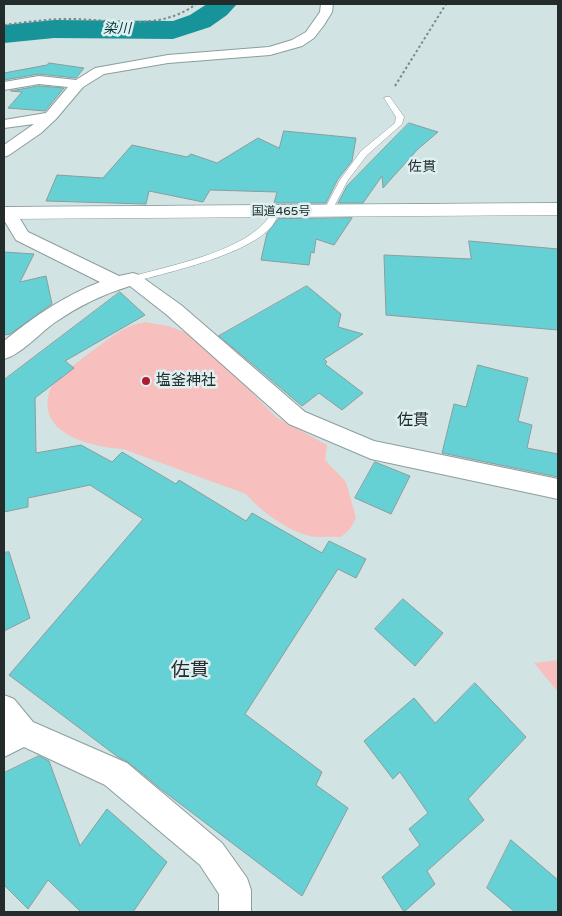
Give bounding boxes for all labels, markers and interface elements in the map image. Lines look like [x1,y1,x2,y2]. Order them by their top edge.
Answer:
water label: 染川 [103,21,131,37]
district label: 佐貫 [408,159,436,175]
street label: 国道465号 [252,205,310,219]
place label: 塩釜神社 [156,372,216,390]
marker: 塩釜神社 [140,375,152,387]
district label: 佐貫 [397,411,429,431]
district label: 佐貫 [171,660,209,682]

